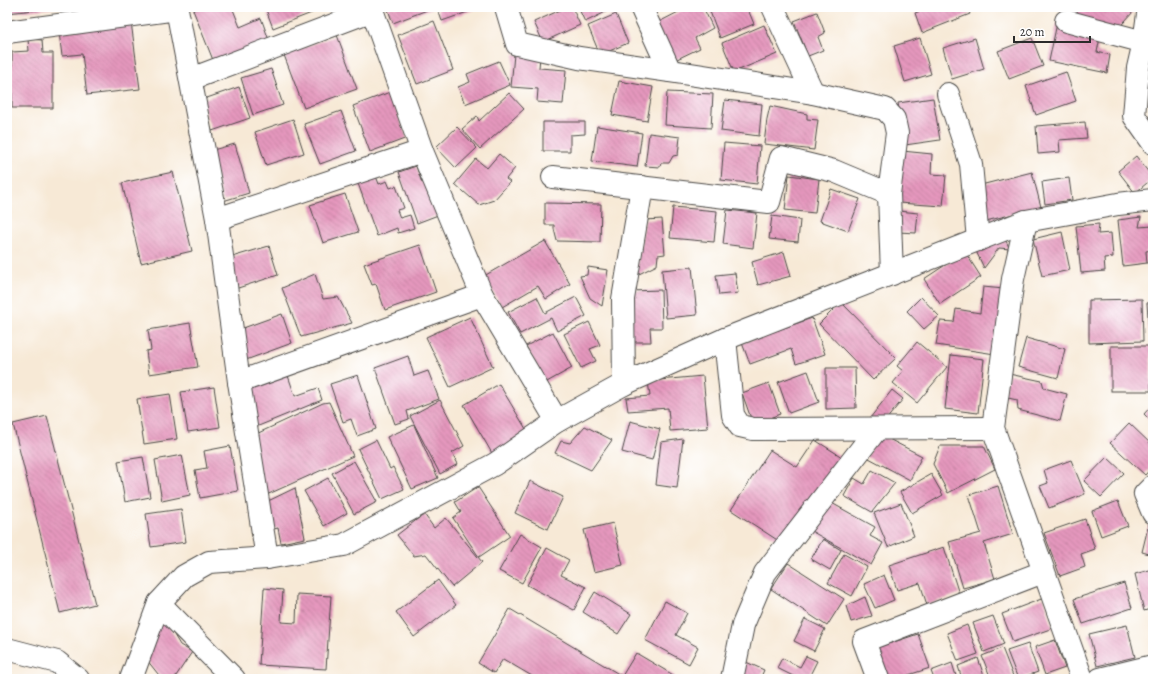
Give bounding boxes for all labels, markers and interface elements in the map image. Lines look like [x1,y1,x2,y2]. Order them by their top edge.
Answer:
scale bar [1014,18,1090,44]
text: 20 m [1020,24,1044,40]

